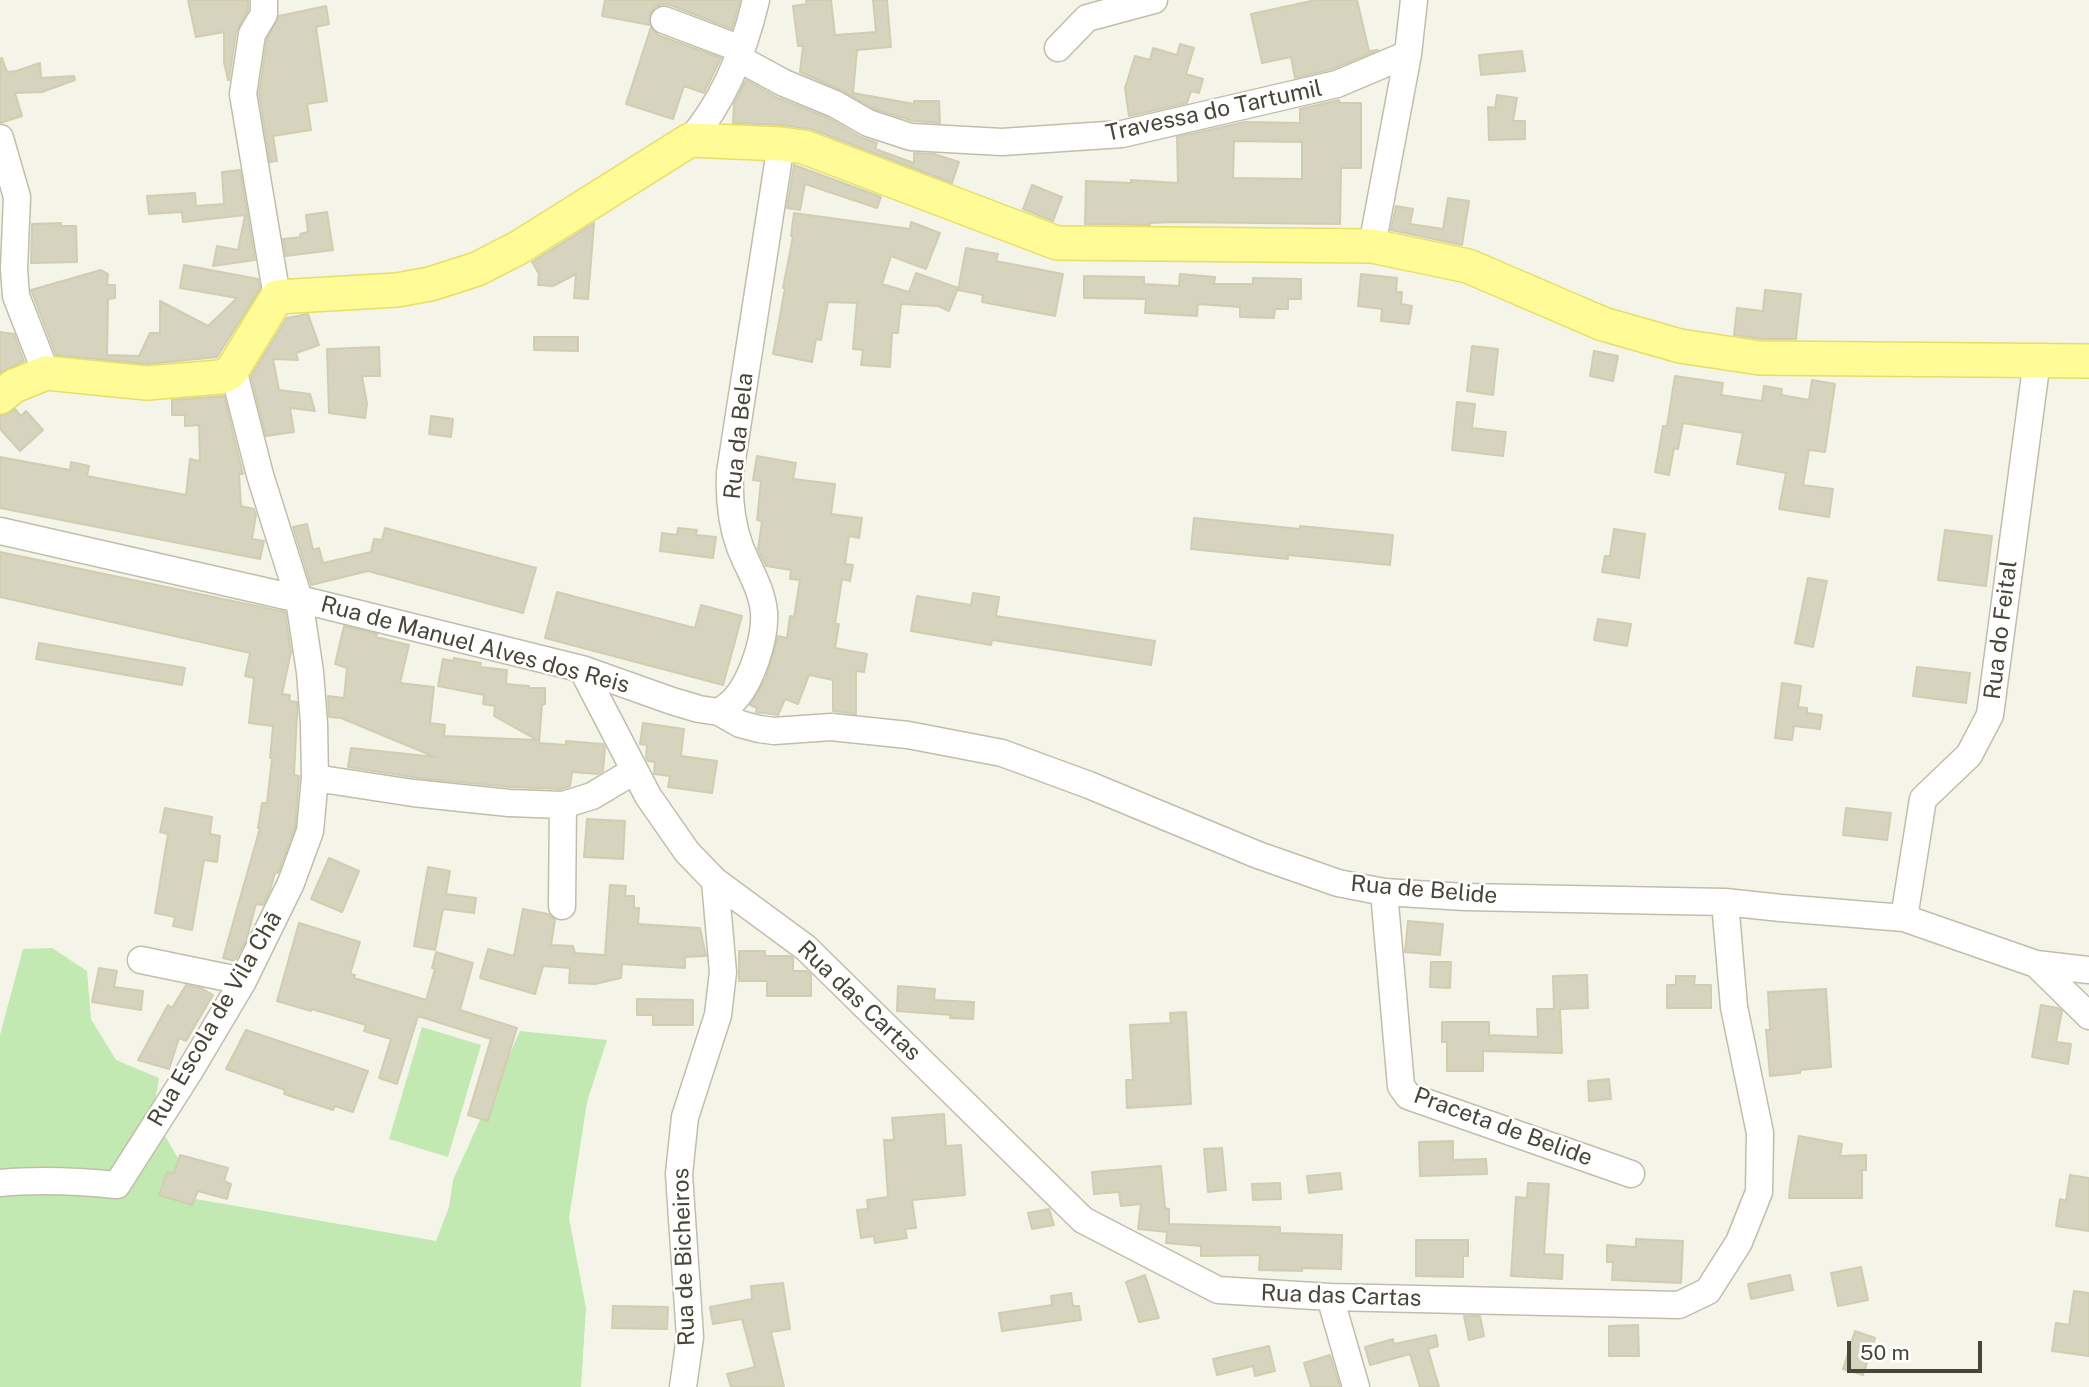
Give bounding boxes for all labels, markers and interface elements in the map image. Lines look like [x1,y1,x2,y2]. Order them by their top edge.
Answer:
street label: Travessa do Tartumil [1103,75,1325,147]
street label: Rua da Bela [719,371,759,501]
street label: Rua do Feital [1979,559,2023,701]
street label: Rua de Manuel Alves dos Reis [318,590,632,700]
street label: Rua de Belide [1349,870,1499,910]
street label: Rua Escola de Vila Chã [142,906,288,1132]
street label: Rua das Cartas [792,935,926,1067]
street label: Praceta de Belide [1410,1082,1596,1172]
street label: Rua de Bicheiros [667,1167,701,1347]
street label: Rua das Cartas [1260,1279,1422,1313]
scale bar [1851,1328,1986,1372]
text: 50 m [1860,1340,1910,1365]

